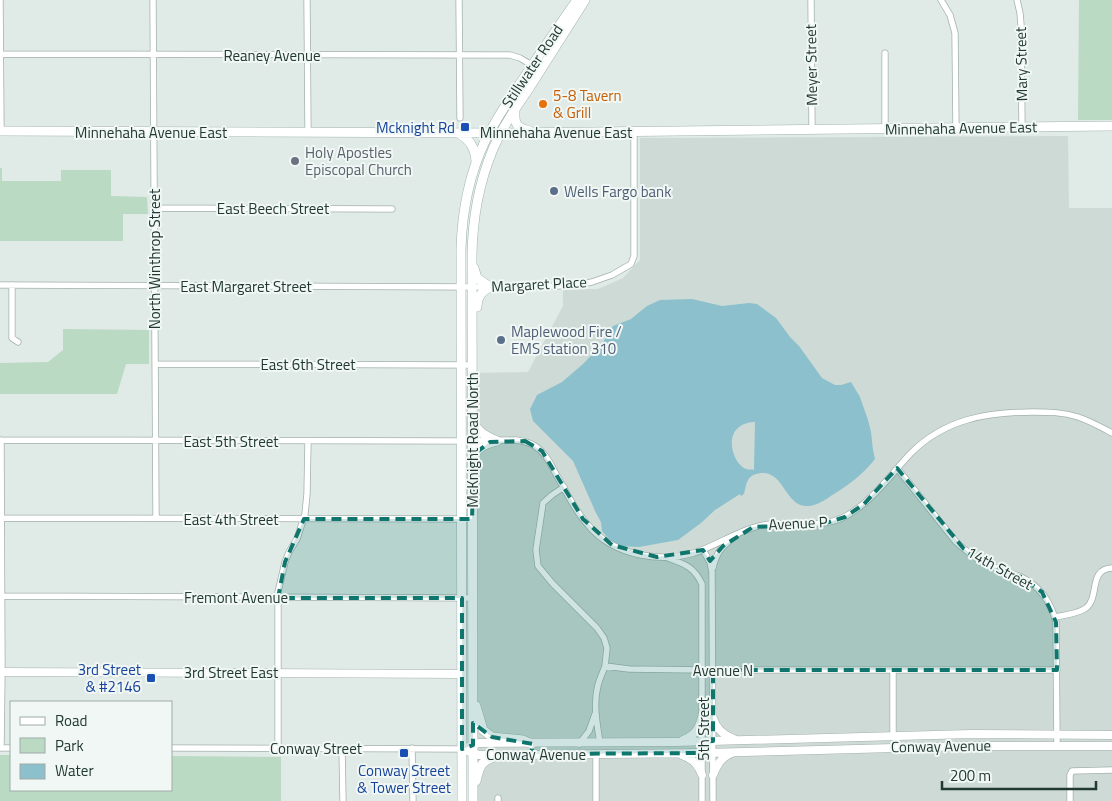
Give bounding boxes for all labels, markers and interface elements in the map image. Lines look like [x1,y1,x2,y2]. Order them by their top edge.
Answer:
street label: Stillwater Road [496,20,568,112]
street label: Meyer Street [799,23,823,106]
street label: Mary Street [1009,26,1033,101]
street label: Reaney Avenue [223,44,321,67]
place label: 5-8 Tavern & Grill [553,84,622,124]
marker: 5-8 Tavern & Grill [537,98,549,110]
street label: Minnehaha Avenue East [885,115,1038,141]
place label: Mcknight Rd [376,116,455,139]
street label: Minnehaha Avenue East [75,121,228,144]
marker: Mcknight Rd [459,121,471,133]
street label: Minnehaha Avenue East [480,121,633,144]
place label: Holy Apostles Episcopal Church [305,141,412,181]
marker: Holy Apostles Episcopal Church [289,155,301,167]
place label: Wells Fargo bank [564,180,671,203]
marker: Wells Fargo bank [548,185,560,197]
street label: North Winthrop Street [143,188,166,329]
street label: East Beech Street [217,197,330,220]
street label: Margaret Place [491,270,587,298]
street label: East Margaret Street [180,275,313,298]
place label: Maplewood Fire / EMS station 310 [511,320,622,360]
marker: Maplewood Fire / EMS station 310 [495,334,507,346]
street label: East 6th Street [260,353,356,376]
street label: McKnight Road North [461,372,484,508]
street label: East 5th Street [183,430,279,453]
street label: East 4th Street [183,508,279,531]
street label: Avenue P [768,510,828,536]
street label: 14th Street [963,540,1038,596]
street label: Fremont Avenue [184,586,288,609]
place label: 3rd Street & #2146 [78,658,142,698]
street label: Avenue N [693,659,753,682]
street label: 3rd Street East [184,661,279,684]
marker: 3rd Street & #2146 [145,672,157,684]
street label: 5th Street [692,696,715,761]
legend [10,701,172,791]
text: Road [55,709,87,732]
text: Park [55,734,84,757]
street label: Conway Avenue [891,734,991,758]
street label: Conway Street [270,737,363,760]
street label: Conway Avenue [486,743,586,766]
marker: Conway Street & Tower Street [398,747,410,759]
scale bar [942,758,1096,790]
text: Water [55,759,94,782]
place label: Conway Street & Tower Street [357,759,452,799]
text: 200 m [950,764,991,787]

